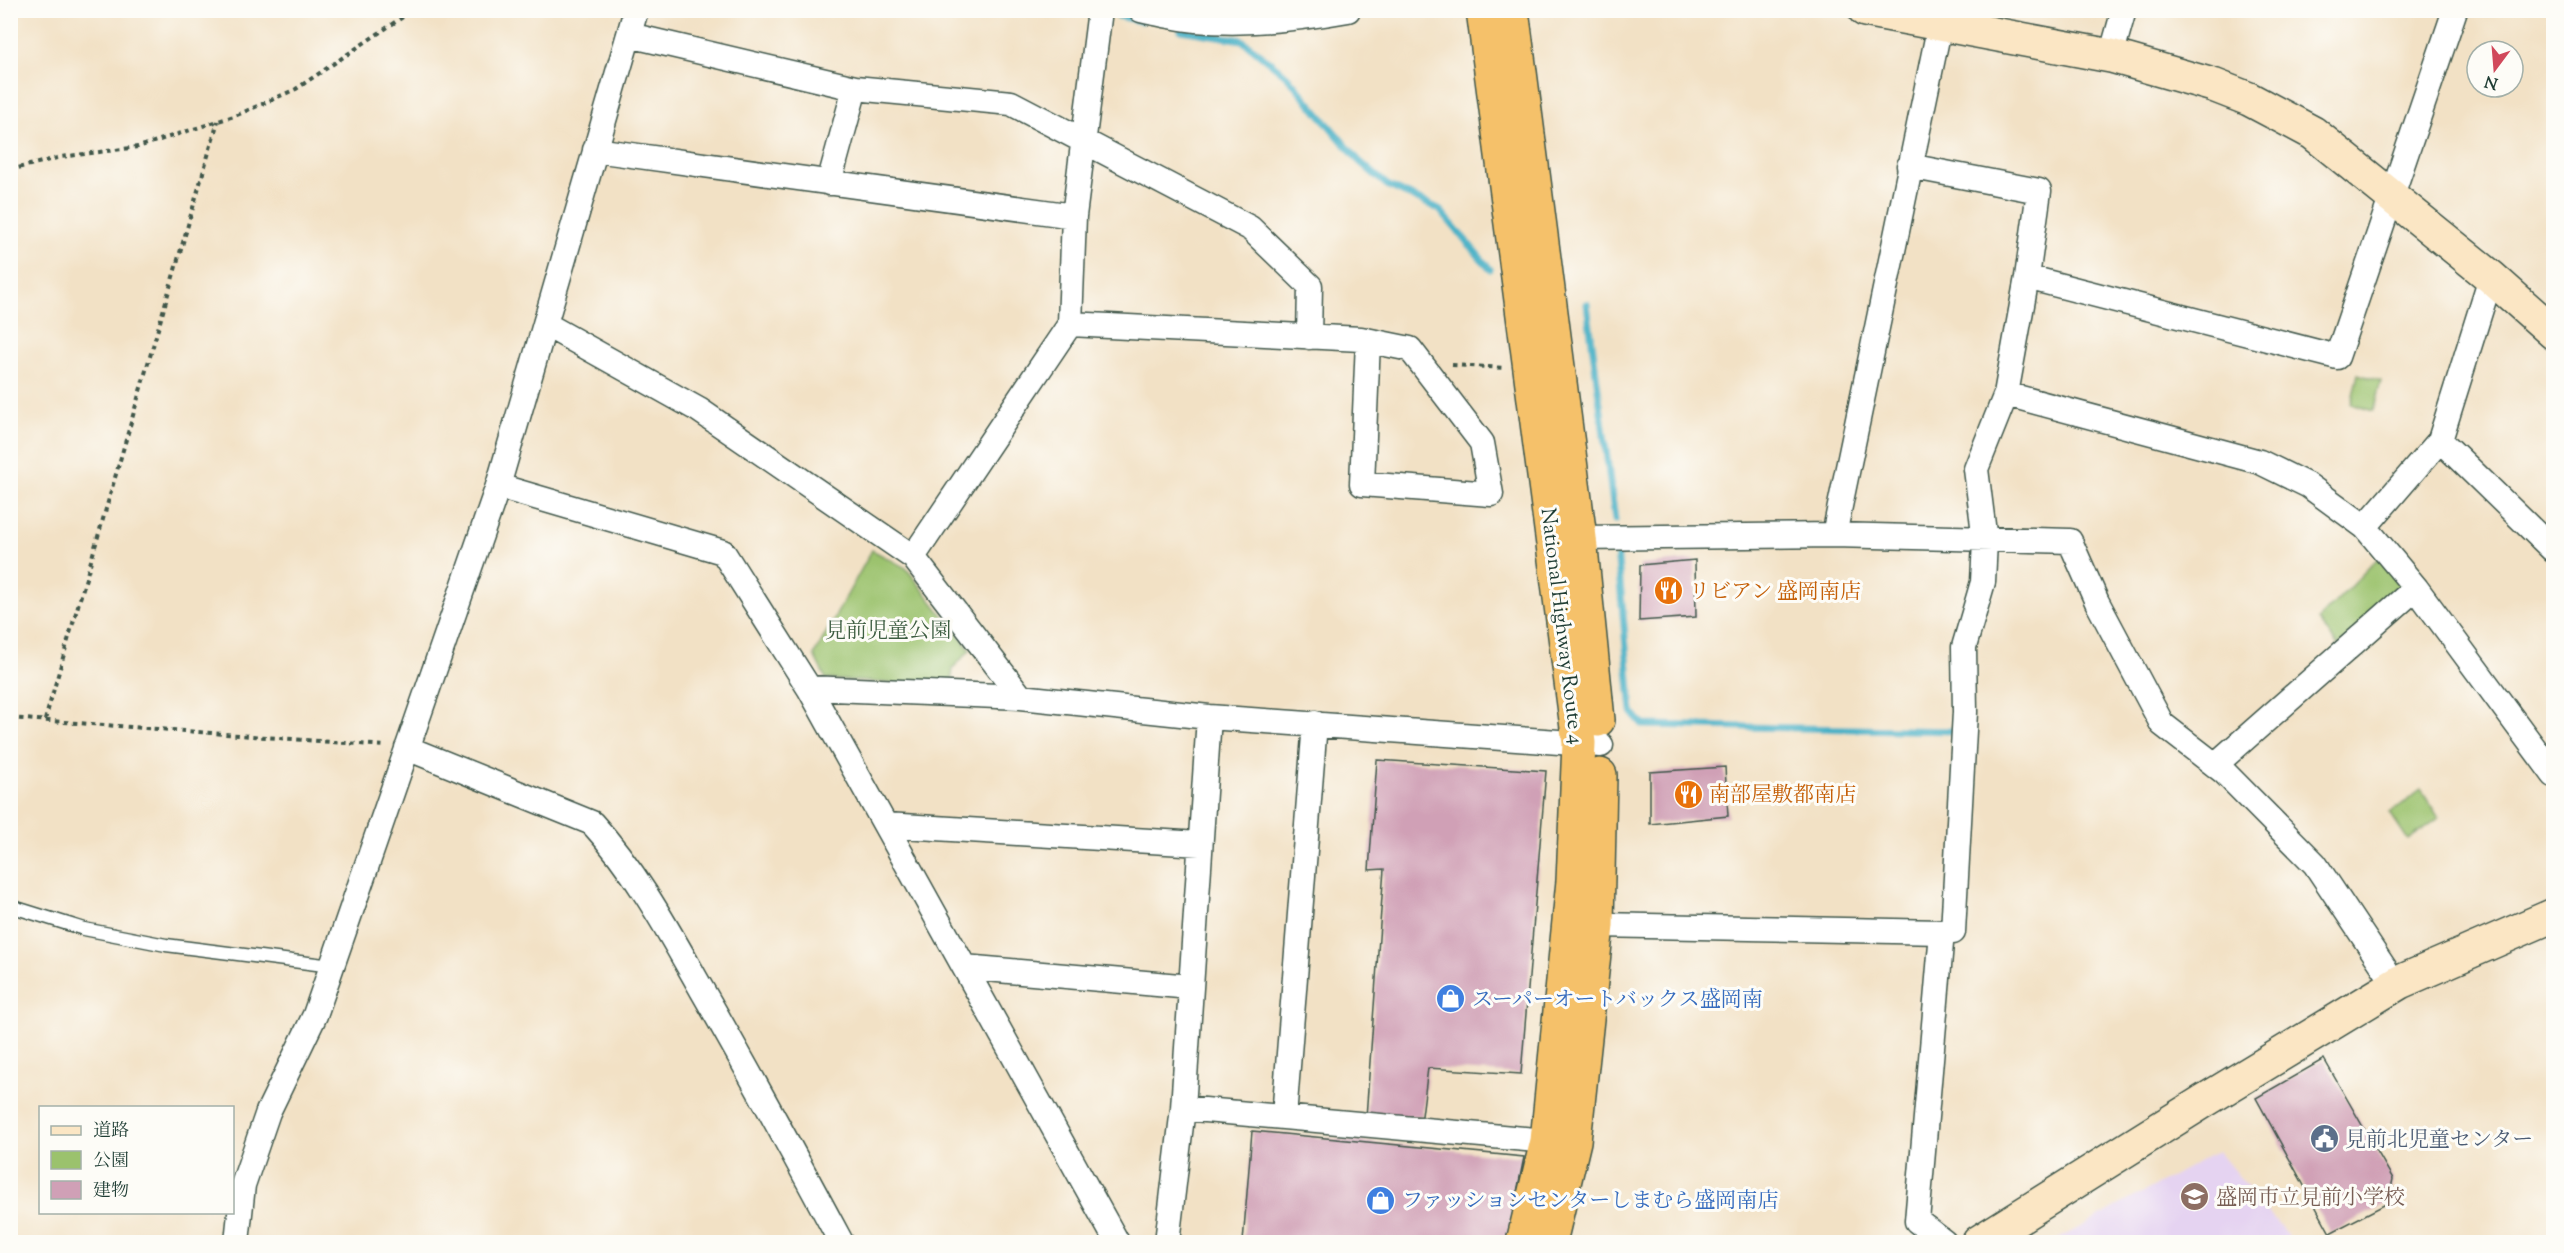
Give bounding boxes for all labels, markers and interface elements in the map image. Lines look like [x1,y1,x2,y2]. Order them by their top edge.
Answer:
north arrow [2465,39,2525,99]
text: N [2482,68,2501,94]
street label: National Highway Route 4 [1532,506,1590,746]
restaurant icon: リビアン 盛岡南店 [1652,575,1684,607]
place label: リビアン 盛岡南店 [1689,578,1861,608]
park label: 見前児童公園 [825,617,951,647]
restaurant icon: 南部屋敷都南店 [1672,778,1704,810]
place label: 南部屋敷都南店 [1709,781,1856,811]
shop icon: スーパーオートバックス盛岡南 [1435,983,1467,1015]
place label: スーパーオートバックス盛岡南 [1472,986,1763,1016]
legend [39,1106,234,1214]
text: 道路 [93,1119,129,1145]
public building icon: 見前北児童センター [2308,1123,2340,1155]
place label: 見前北児童センター [2345,1126,2533,1156]
text: 公園 [93,1149,129,1175]
text: 建物 [93,1179,129,1205]
school or university icon: 盛岡市立見前小学校 [2179,1181,2211,1213]
shop icon: ファッションセンターしまむら盛岡南店 [1365,1184,1397,1216]
place label: 盛岡市立見前小学校 [2216,1184,2405,1214]
place label: ファッションセンターしまむら盛岡南店 [1402,1187,1778,1217]

